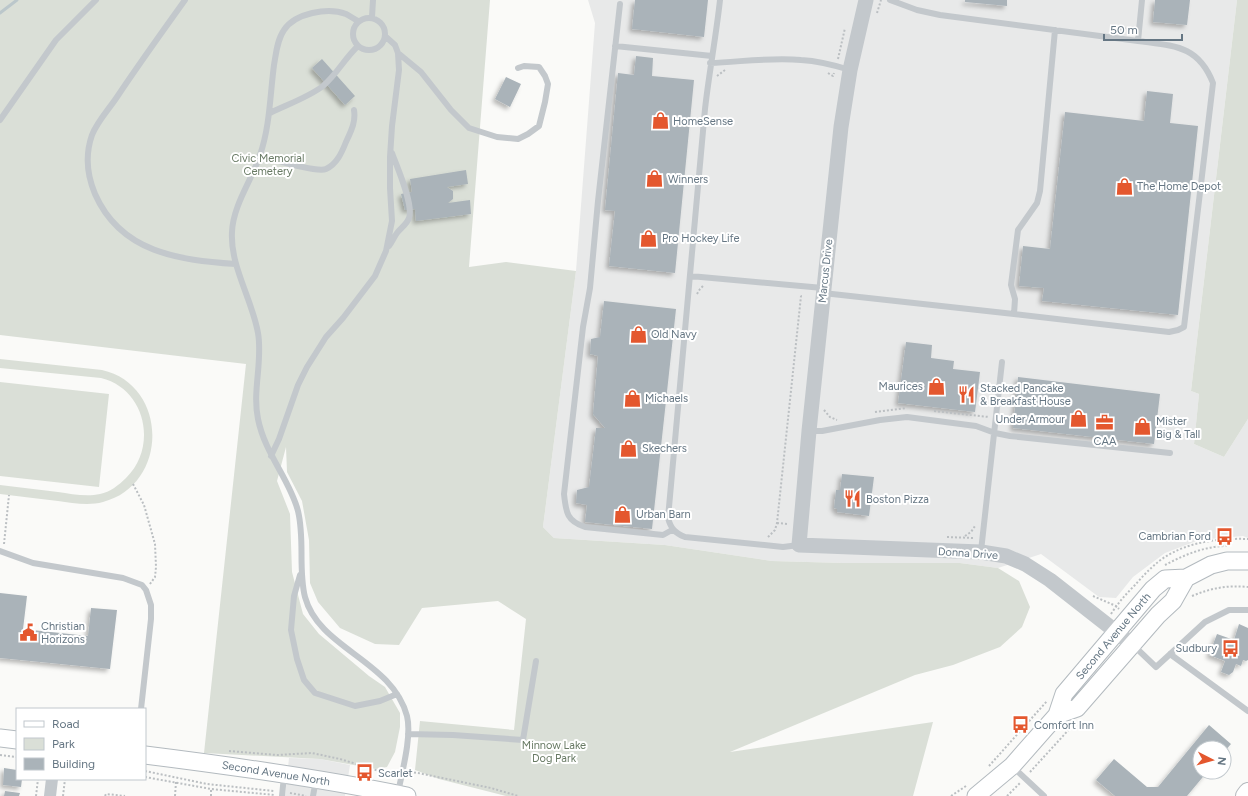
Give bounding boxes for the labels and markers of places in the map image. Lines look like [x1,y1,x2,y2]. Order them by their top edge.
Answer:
shop icon: HomeSense [650,111,670,131]
place label: HomeSense [673,115,733,128]
shop icon: Winners [645,169,665,189]
place label: Winners [668,173,708,186]
shop icon: The Home Depot [1114,176,1134,196]
place label: The Home Depot [1137,180,1221,193]
shop icon: Pro Hockey Life [639,228,659,248]
place label: Pro Hockey Life [662,232,740,245]
shop icon: Old Navy [628,324,648,344]
place label: Old Navy [651,328,697,341]
shop icon: Maurices [926,376,946,396]
place label: Maurices [879,380,923,393]
place label: Stacked Pancake & Breakfast House [980,382,1071,408]
restaurant icon: Stacked Pancake & Breakfast House [957,384,977,404]
shop icon: Michaels [622,388,642,408]
place label: Michaels [645,392,688,405]
shop icon: Under Armour [1068,409,1088,429]
place label: Under Armour [995,413,1065,426]
office icon: CAA [1095,413,1115,433]
place label: Mister Big & Tall [1156,415,1200,441]
shop icon: Mister Big & Tall [1133,417,1153,437]
place label: CAA [1094,435,1117,448]
shop icon: Skechers [619,438,639,458]
place label: Skechers [642,442,687,455]
restaurant icon: Boston Pizza [843,489,863,509]
place label: Boston Pizza [866,493,929,506]
shop icon: Urban Barn [613,504,633,524]
place label: Urban Barn [636,508,691,521]
bus stop icon: Cambrian Ford [1214,526,1234,546]
place label: Cambrian Ford [1138,530,1211,543]
place label: Christian Horizons [41,620,85,646]
public building icon: Christian Horizons [18,622,38,642]
bus stop icon: Sudbury [1220,638,1240,658]
place label: Sudbury [1176,642,1217,655]
bus stop icon: Comfort Inn [1011,715,1031,735]
place label: Comfort Inn [1034,719,1094,732]
bus stop icon: Scarlet [355,763,375,783]
place label: Scarlet [378,767,413,780]

